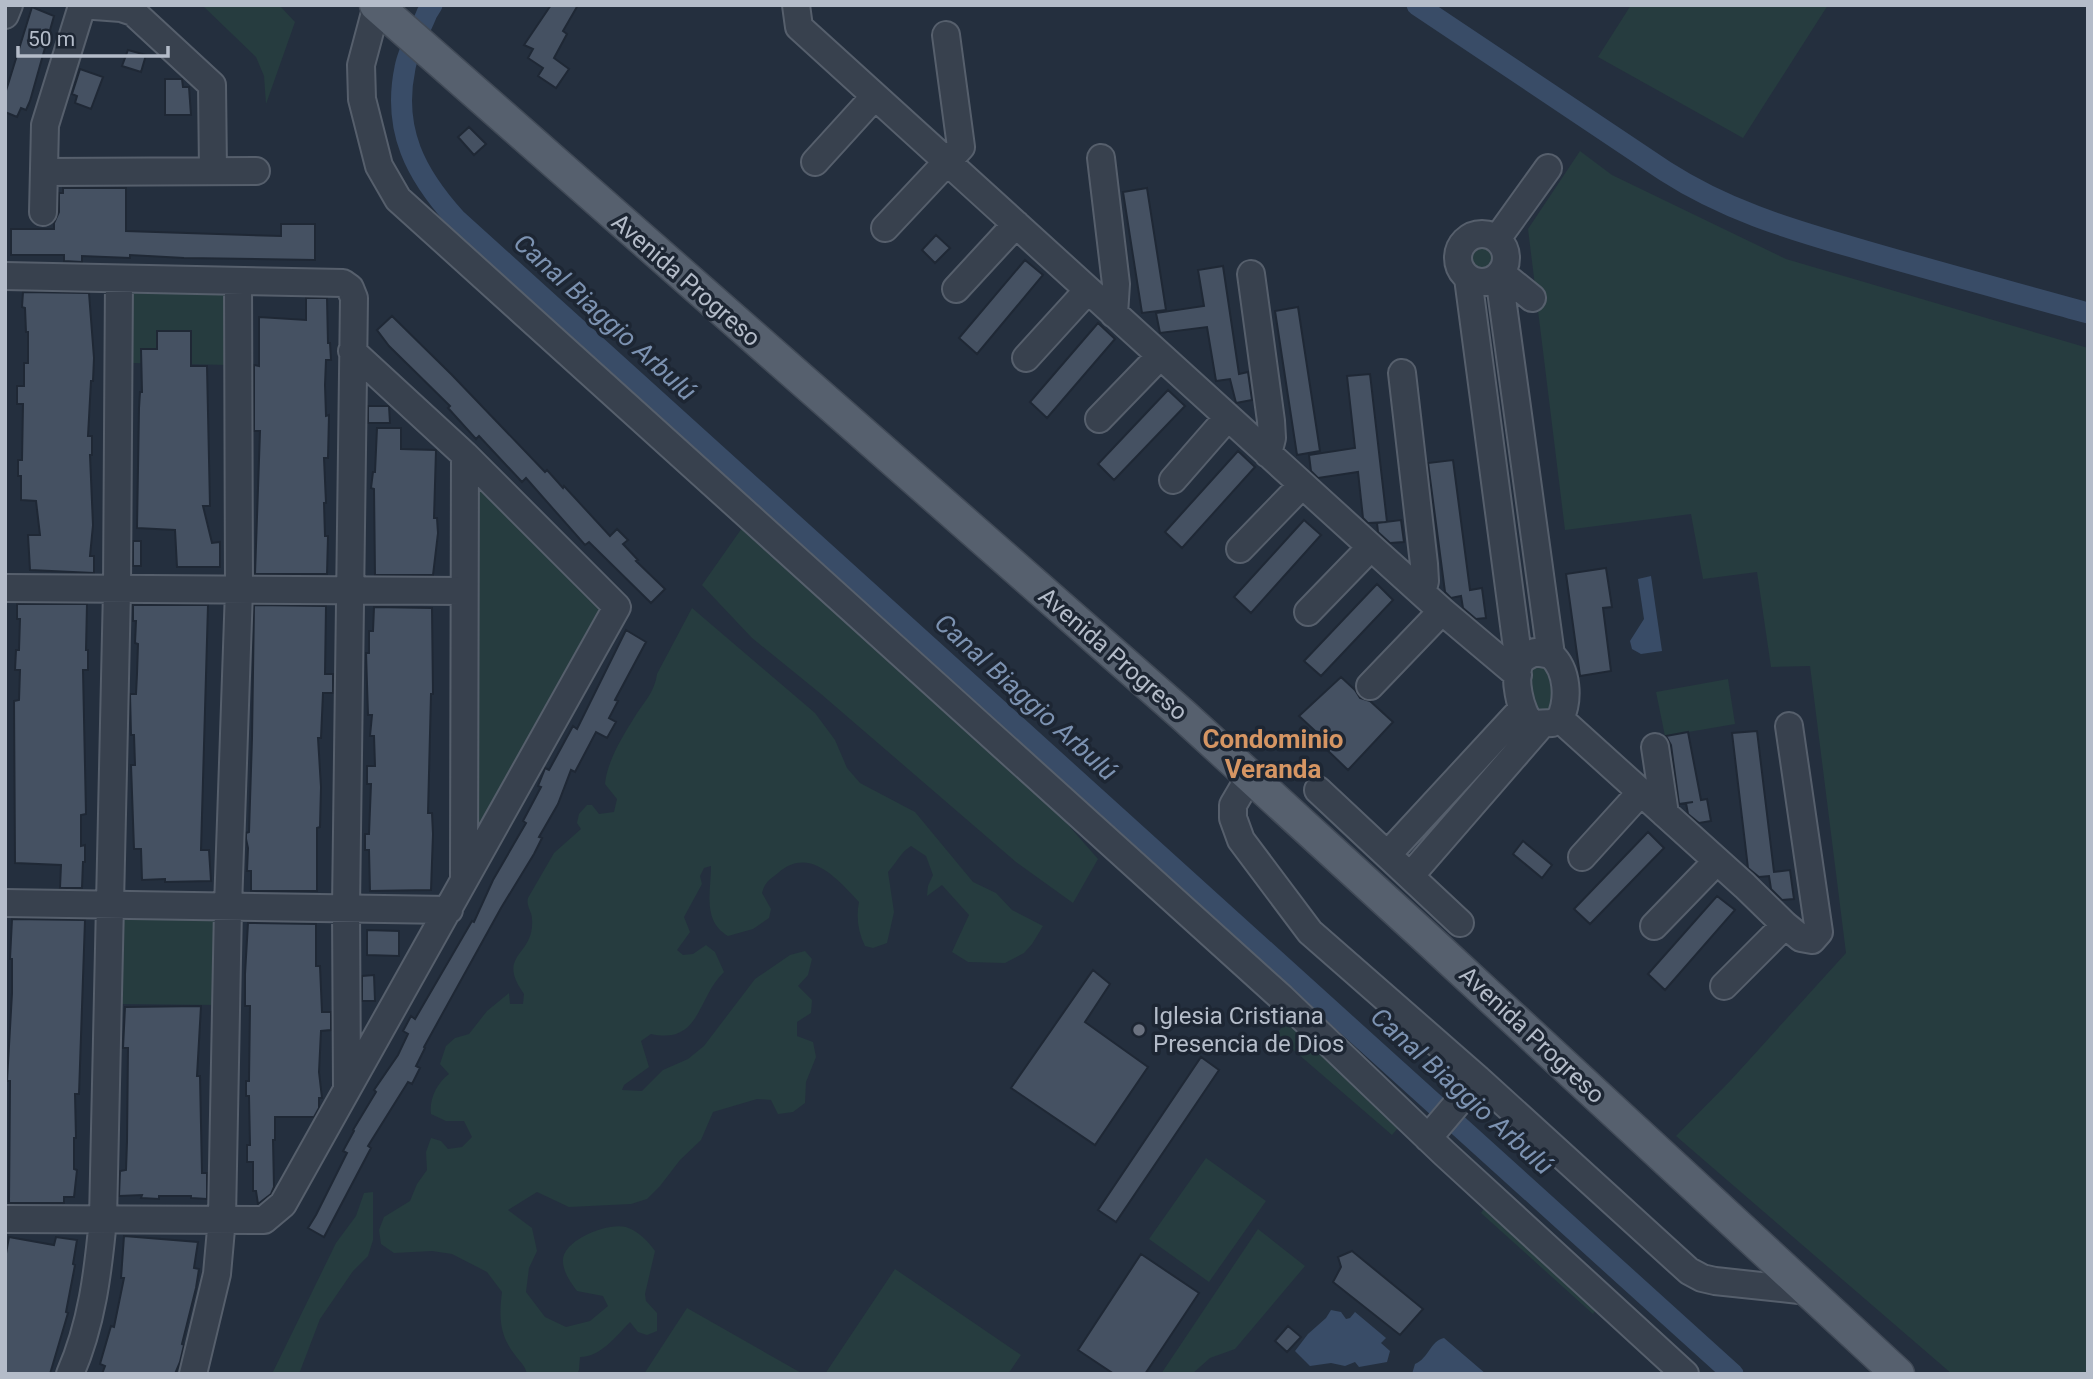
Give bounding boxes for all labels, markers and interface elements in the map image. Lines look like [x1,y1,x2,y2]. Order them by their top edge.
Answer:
scale bar [18,14,168,58]
text: 50 m [28,27,75,51]
street label: Avenida Progreso [606,208,766,352]
water label: Canal Biaggio Arbulú [508,227,702,407]
street label: Avenida Progreso [1033,582,1193,726]
water label: Canal Biaggio Arbulú [929,607,1123,787]
district label: Condominio Veranda [1202,724,1344,784]
street label: Avenida Progreso [1454,961,1610,1109]
water label: Canal Biaggio Arbulú [1365,1001,1559,1181]
place label: Iglesia Cristiana Presencia de Dios [1153,1002,1344,1058]
marker: Iglesia Cristiana Presencia de Dios [1131,1022,1147,1038]

